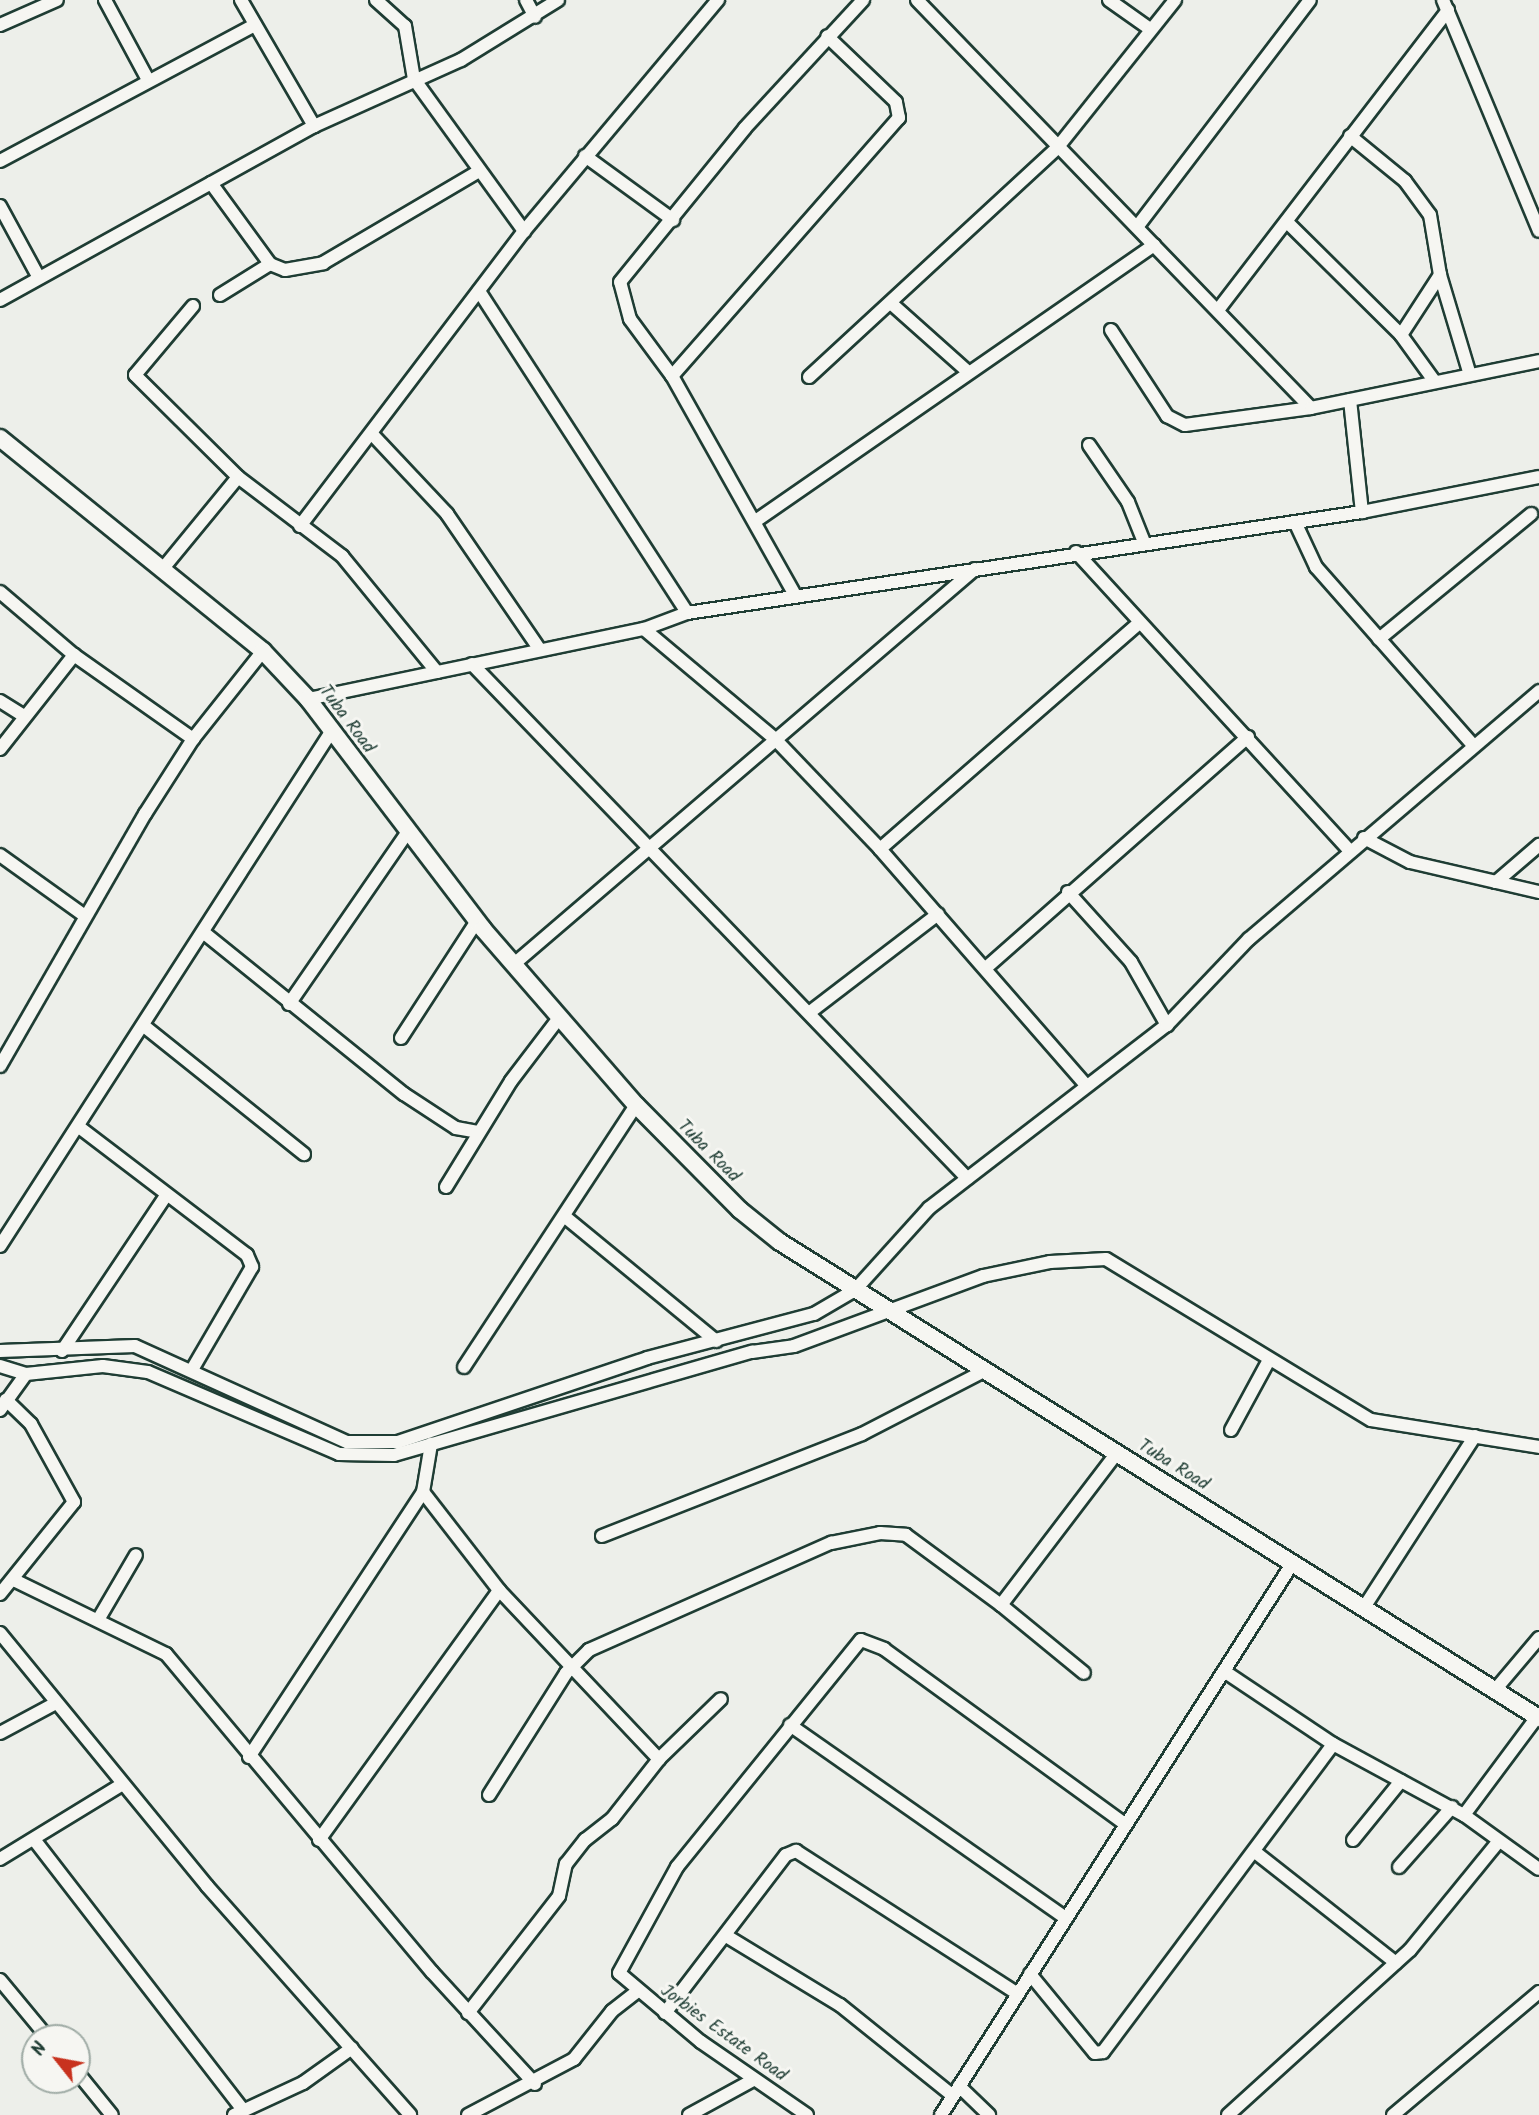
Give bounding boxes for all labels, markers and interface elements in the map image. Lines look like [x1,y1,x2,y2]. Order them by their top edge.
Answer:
street label: Tuba Road [313,682,379,758]
street label: Tuba Road [672,1116,744,1188]
street label: Tuba Road [1134,1436,1212,1496]
street label: Jorbies Estate Road [655,1981,791,2087]
north arrow [21,2024,91,2094]
text: N [24,2036,56,2062]

